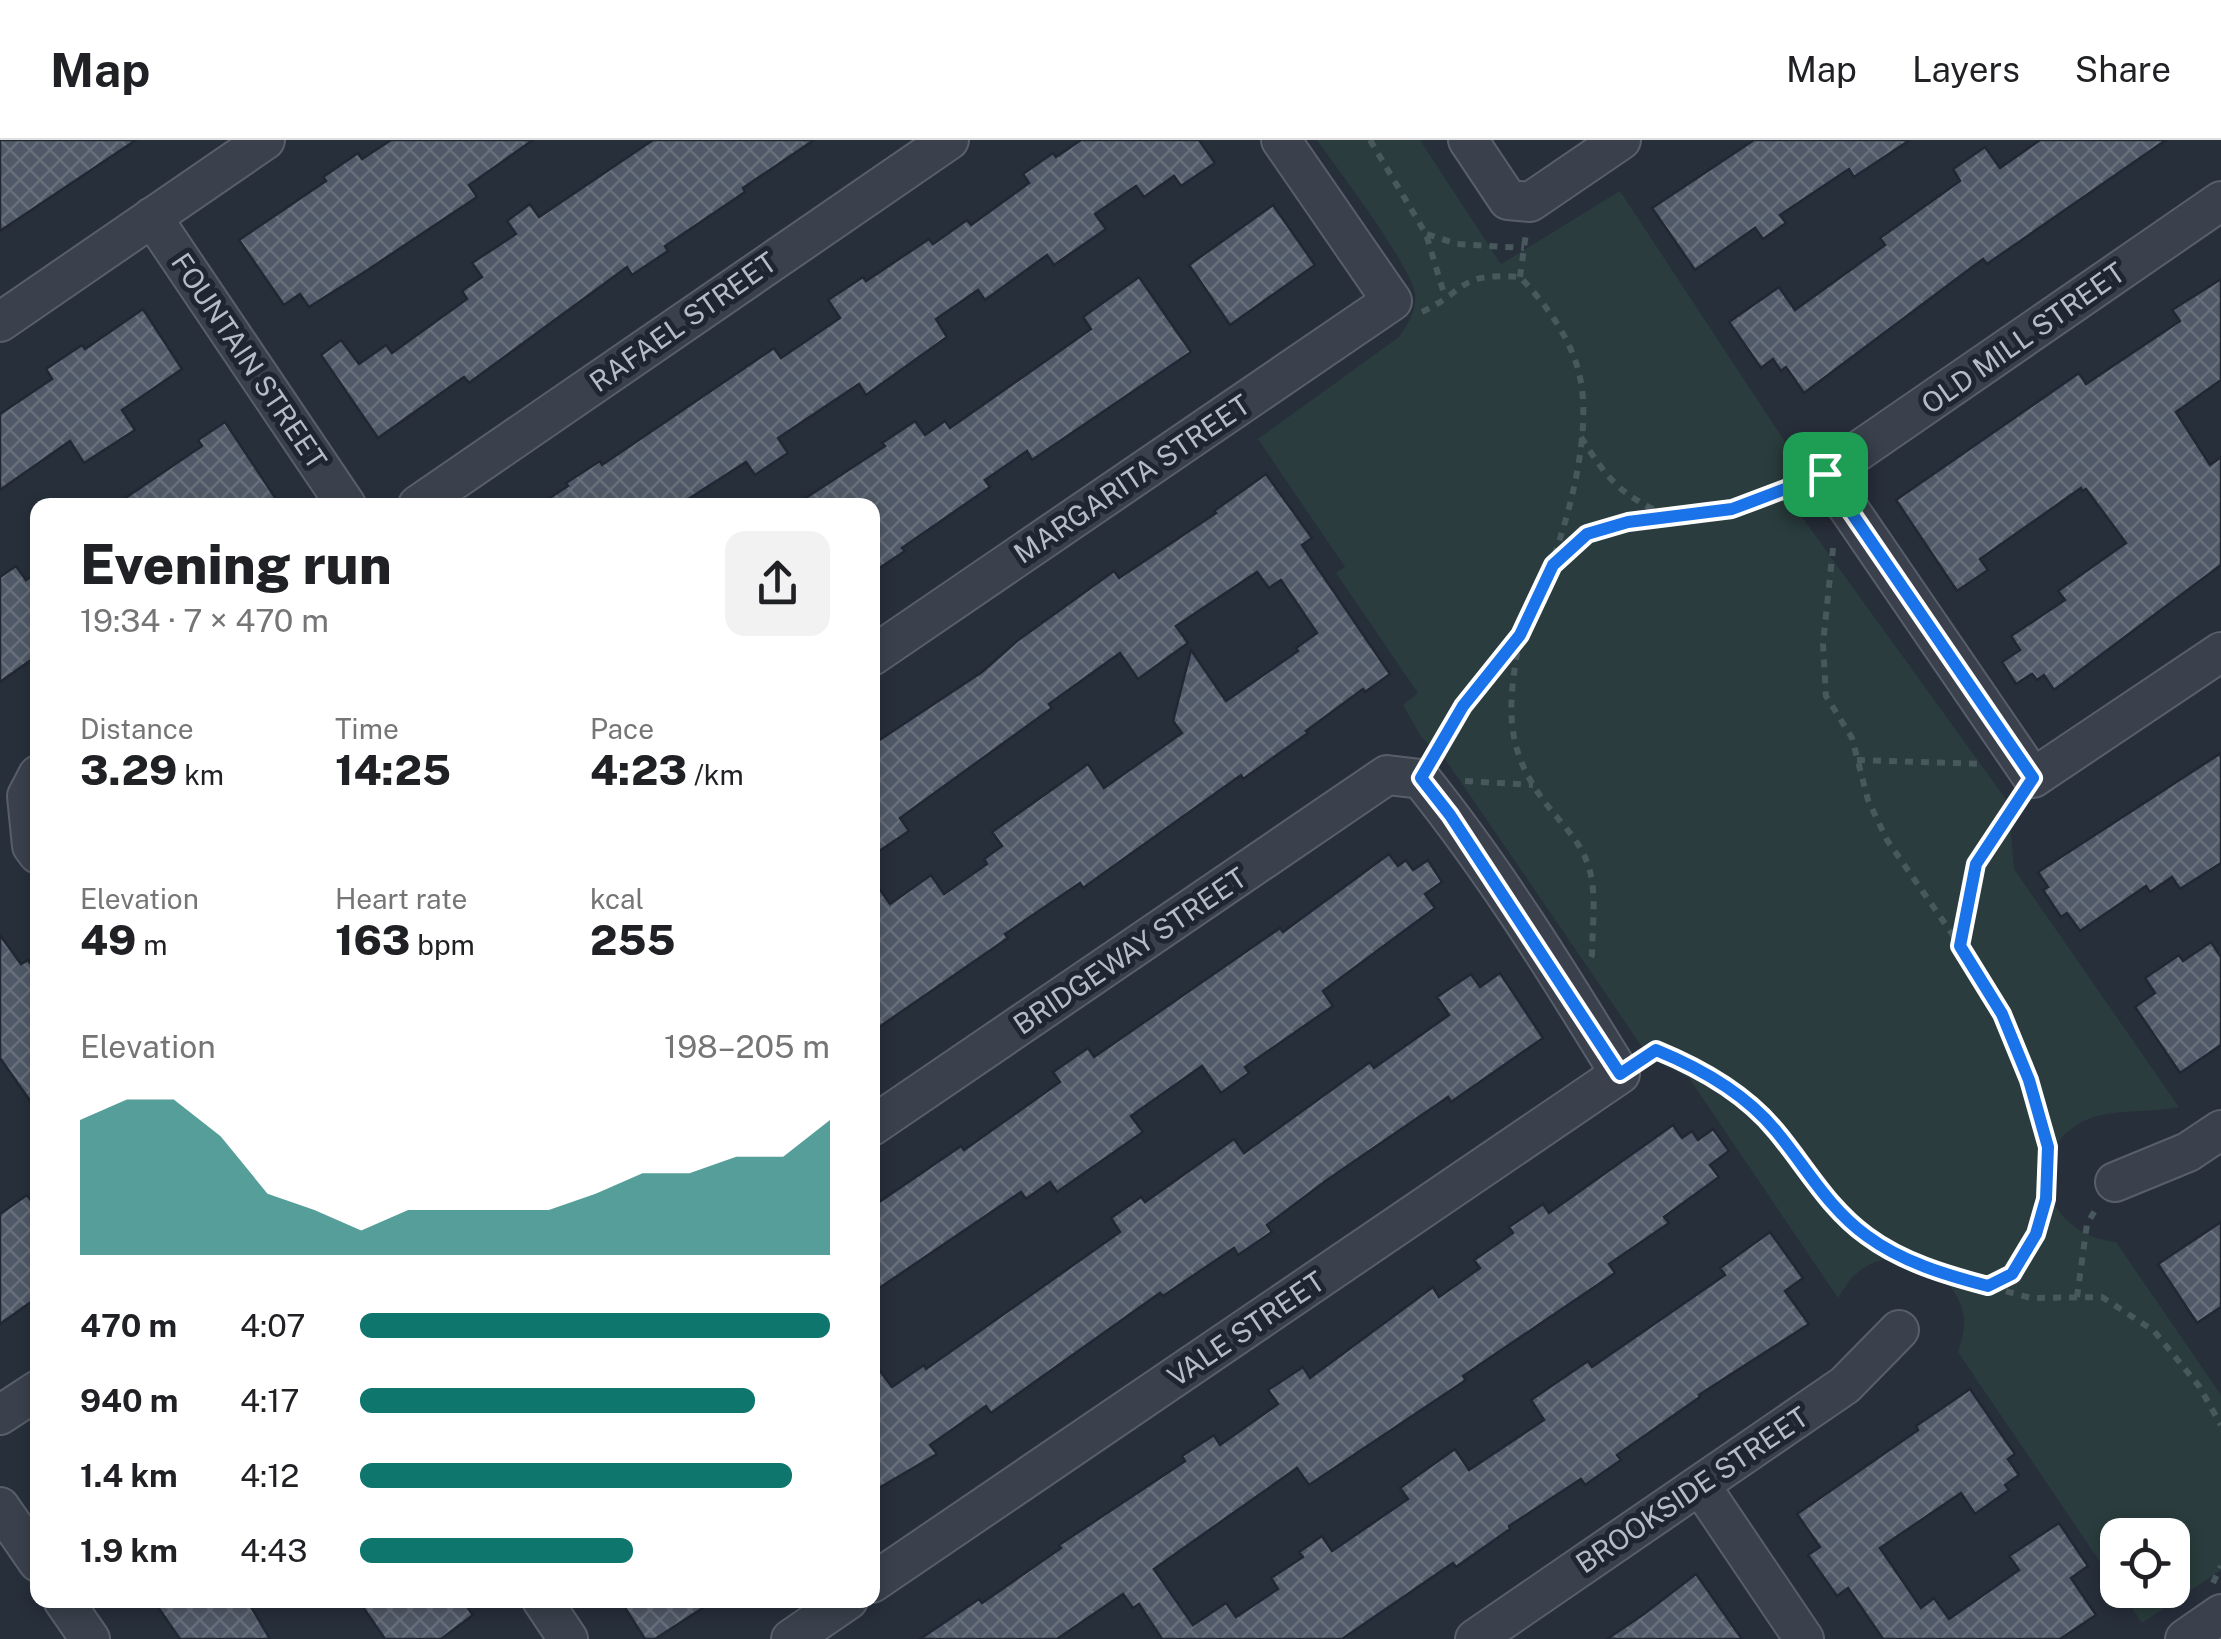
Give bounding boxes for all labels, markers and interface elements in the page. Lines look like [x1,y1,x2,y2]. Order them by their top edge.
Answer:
text: Map [50,41,150,98]
text: Map [1786,49,1857,90]
text: Layers [1912,49,2020,90]
text: Share [2075,49,2171,90]
street label: RAFAEL STREET [583,245,782,398]
street label: FOUNTAIN STREET [165,247,334,475]
street label: OLD MILL STREET [1915,255,2131,420]
street label: MARGARITA STREET [1007,387,1256,570]
pin [1783,432,1868,517]
icon: arrive [1798,447,1853,502]
button: share [725,531,830,636]
text: Evening run [80,532,392,596]
text: 19:34 · 7 × 470 m [80,602,329,639]
text: Distance [80,712,194,745]
text: Time [335,712,399,745]
text: Pace [590,712,654,745]
text: 3.29 [80,745,177,794]
text: 14:25 [335,745,451,794]
text: 4:23 [590,745,687,794]
text: km [177,758,224,791]
text: /km [687,758,744,791]
street label: BRIDGEWAY STREET [1007,860,1252,1041]
text: Elevation [80,882,199,915]
text: Heart rate [335,882,467,915]
text: kcal [590,882,644,915]
text: 49 [80,915,136,964]
text: 163 [335,915,410,964]
text: 255 [590,915,675,964]
text: m [136,928,167,961]
text: bpm [410,928,475,961]
text: Elevation [80,1028,216,1065]
text: 198–205 m [664,1028,830,1065]
street label: VALE STREET [1161,1264,1330,1393]
text: 470 m [80,1307,177,1344]
text: 4:07 [240,1307,306,1344]
text: 940 m [80,1382,178,1419]
text: 4:17 [240,1382,300,1419]
street label: BROOKSIDE STREET [1569,1400,1814,1580]
text: 1.4 km [80,1457,178,1494]
text: 4:12 [240,1457,299,1494]
map controls [2100,1518,2190,1608]
button: locate [2100,1518,2190,1608]
text: 1.9 km [80,1532,178,1569]
text: 4:43 [240,1532,307,1569]

